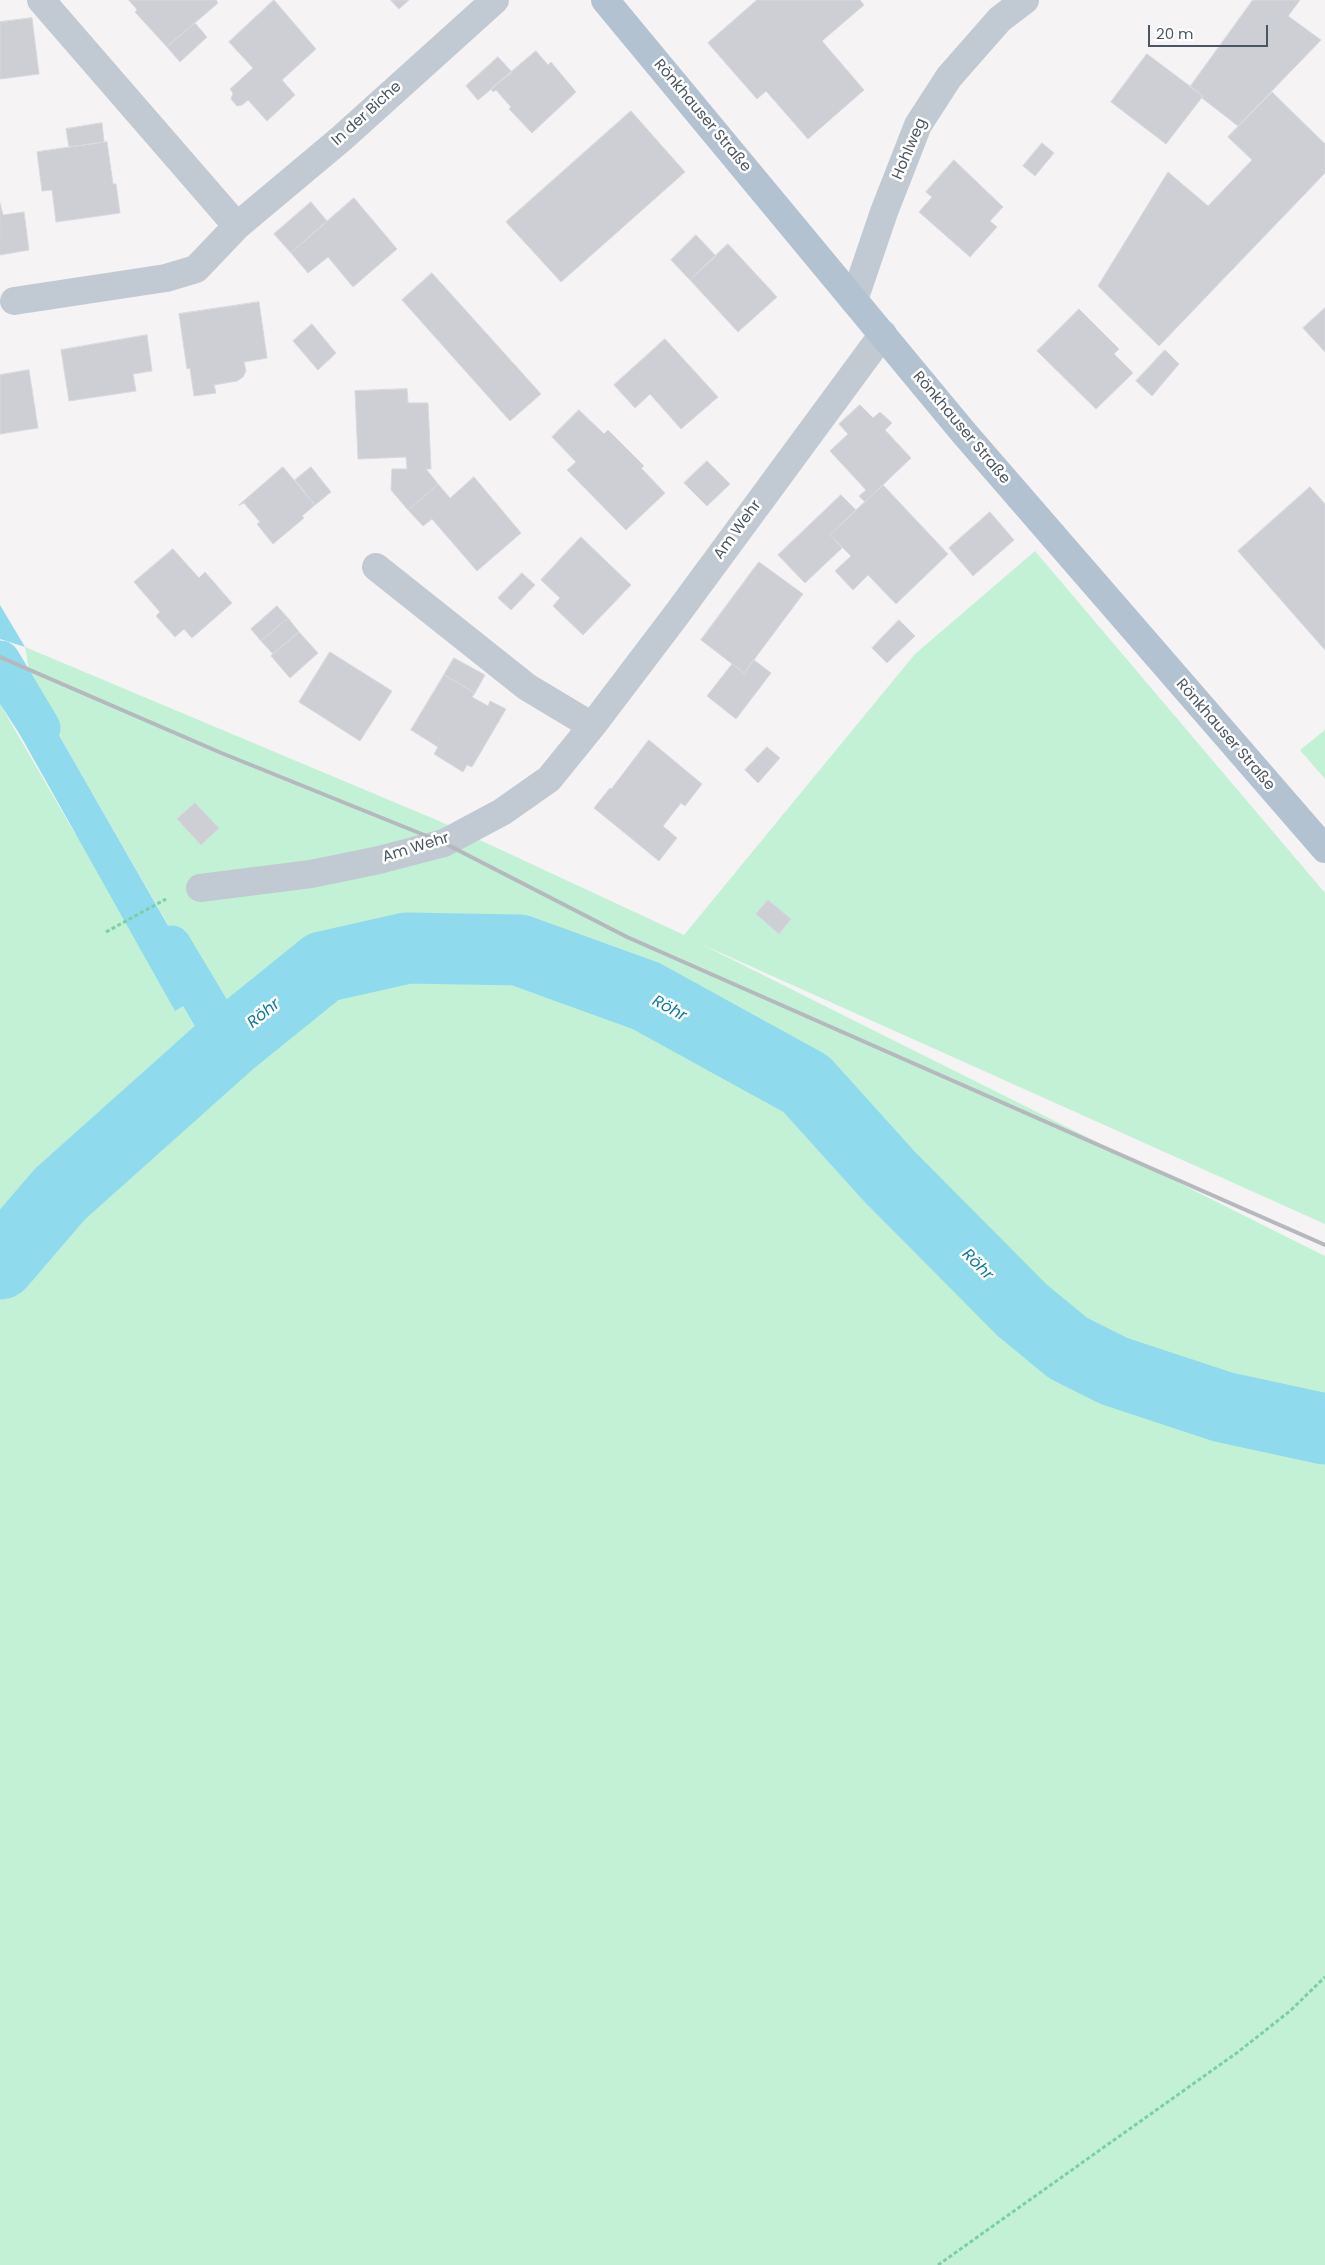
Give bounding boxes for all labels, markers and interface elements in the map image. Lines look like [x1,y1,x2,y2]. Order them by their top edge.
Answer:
scale bar [1150,15,1270,47]
text: 20 m [1156,23,1194,44]
street label: Rönkhauser Straße [650,56,754,176]
street label: In der Biche [329,78,405,150]
street label: Hohlweg [889,116,931,182]
street label: Rönkhauser Straße [909,368,1013,488]
street label: Am Wehr [711,497,765,563]
street label: Rönkhauser Straße [1172,676,1278,794]
street label: Am Wehr [381,829,451,867]
water label: Röhr [649,992,689,1026]
water label: Röhr [244,995,284,1033]
water label: Röhr [957,1245,997,1285]

